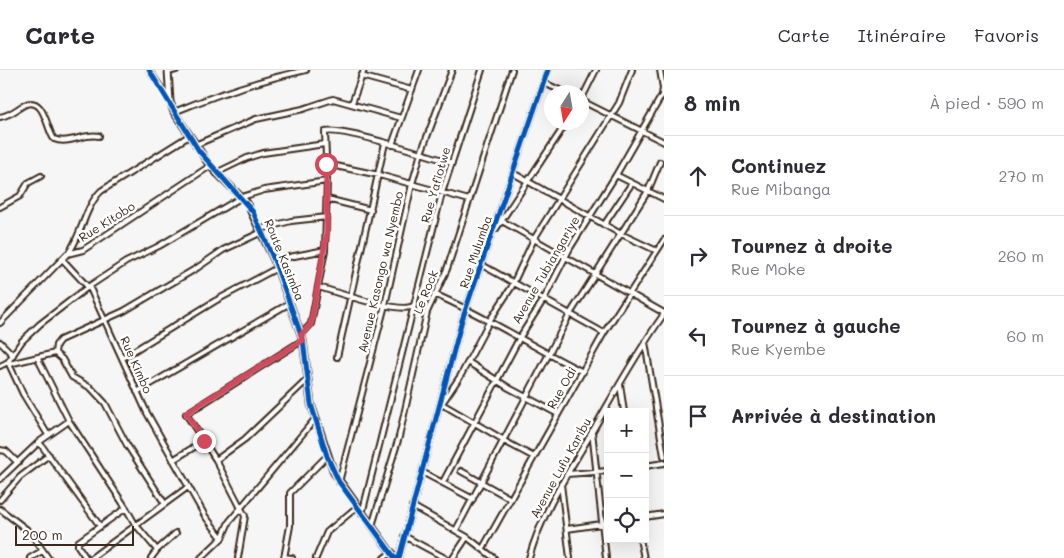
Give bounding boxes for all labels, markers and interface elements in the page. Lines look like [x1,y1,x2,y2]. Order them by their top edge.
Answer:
text: Carte [25,19,95,50]
text: Carte [778,23,830,47]
text: Itinéraire [858,23,946,47]
text: Favoris [974,23,1039,47]
north arrow [544,85,589,130]
text: 8 min [684,89,740,116]
text: À pied · 590 m [929,92,1044,113]
street label: Rue Yafiotwe [417,145,454,225]
route start [315,153,338,176]
text: Continuez [731,153,826,178]
icon: ahead [684,162,712,190]
text: 270 m [998,165,1044,186]
text: Rue Mibanga [731,178,831,199]
street label: Avenue Kasongo wa Nyembo [354,190,406,354]
street label: Rue Kitobo [75,198,138,245]
street label: Rue Mulumba [455,213,495,290]
street label: Avenue Tubiangariye [508,213,583,326]
street label: Route Kasimba [261,216,309,303]
text: Tournez à droite [731,233,893,258]
icon: right [684,242,712,270]
text: 260 m [998,245,1044,266]
text: Rue Moke [731,258,806,279]
street label: Le Rock [409,267,441,316]
text: Tournez à gauche [731,313,900,338]
icon: left [684,322,712,350]
text: 60 m [1007,325,1044,346]
street label: Rue Kimbo [117,334,157,396]
text: Rue Kyembe [731,338,826,359]
street label: Rue Odi [543,363,580,412]
icon: arrive [684,402,712,430]
text: Arrivée à destination [731,403,936,428]
map controls [604,408,649,543]
button: + [604,408,649,453]
street label: Avenue Lufu Karibu [526,415,594,520]
route end [193,430,216,453]
button: − [604,453,649,498]
button: locate [604,498,649,543]
scale bar [15,523,134,546]
text: 200 m [22,525,63,544]

